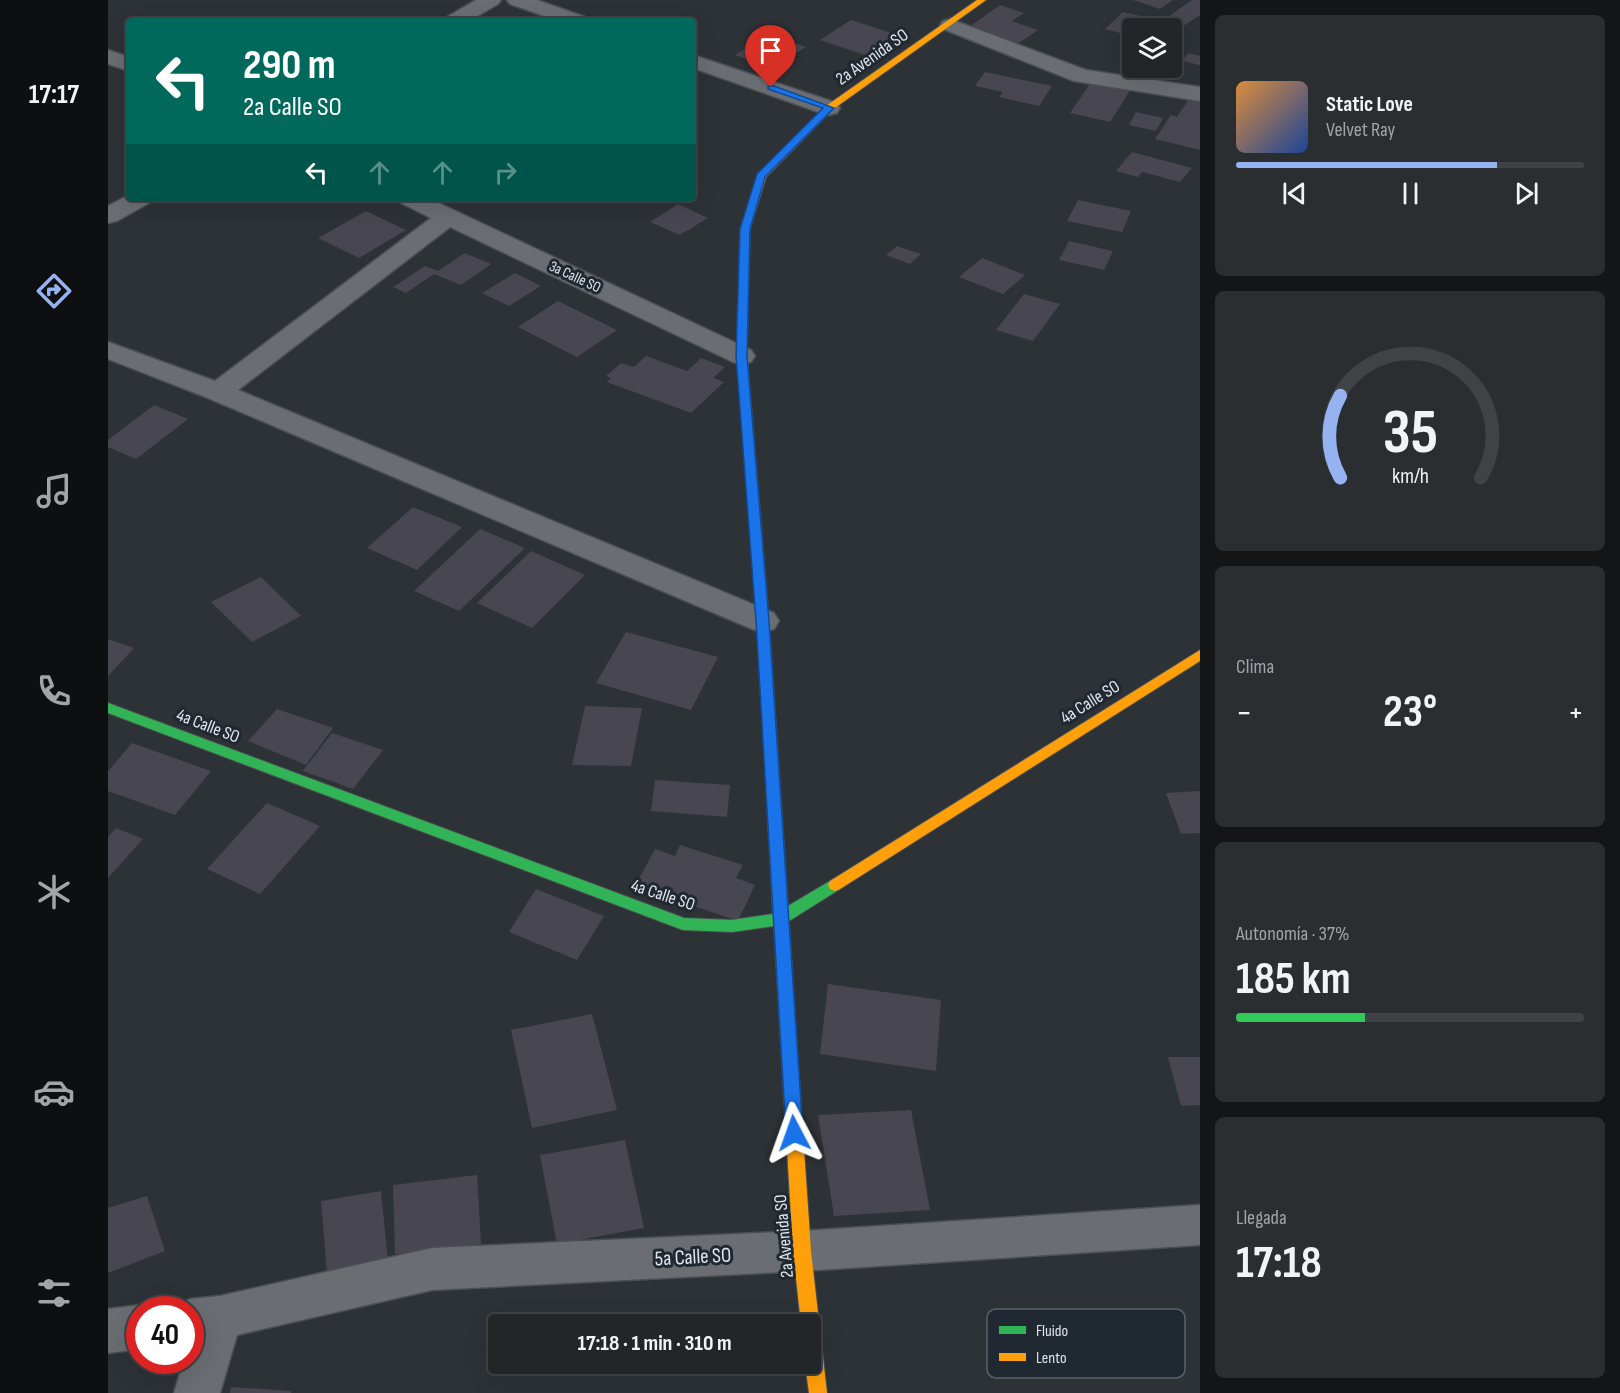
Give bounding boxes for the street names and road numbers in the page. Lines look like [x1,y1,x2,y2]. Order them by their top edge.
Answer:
street label: 2a Avenida SO [832,24,912,90]
street label: 3a Calle SO [546,257,604,297]
street label: 4a Calle SO [1056,676,1124,728]
street label: 4a Calle SO [173,704,243,748]
street label: 4a Calle SO [628,875,698,915]
street label: 2a Avenida SO [770,1193,798,1279]
street label: 5a Calle SO [654,1243,732,1271]

